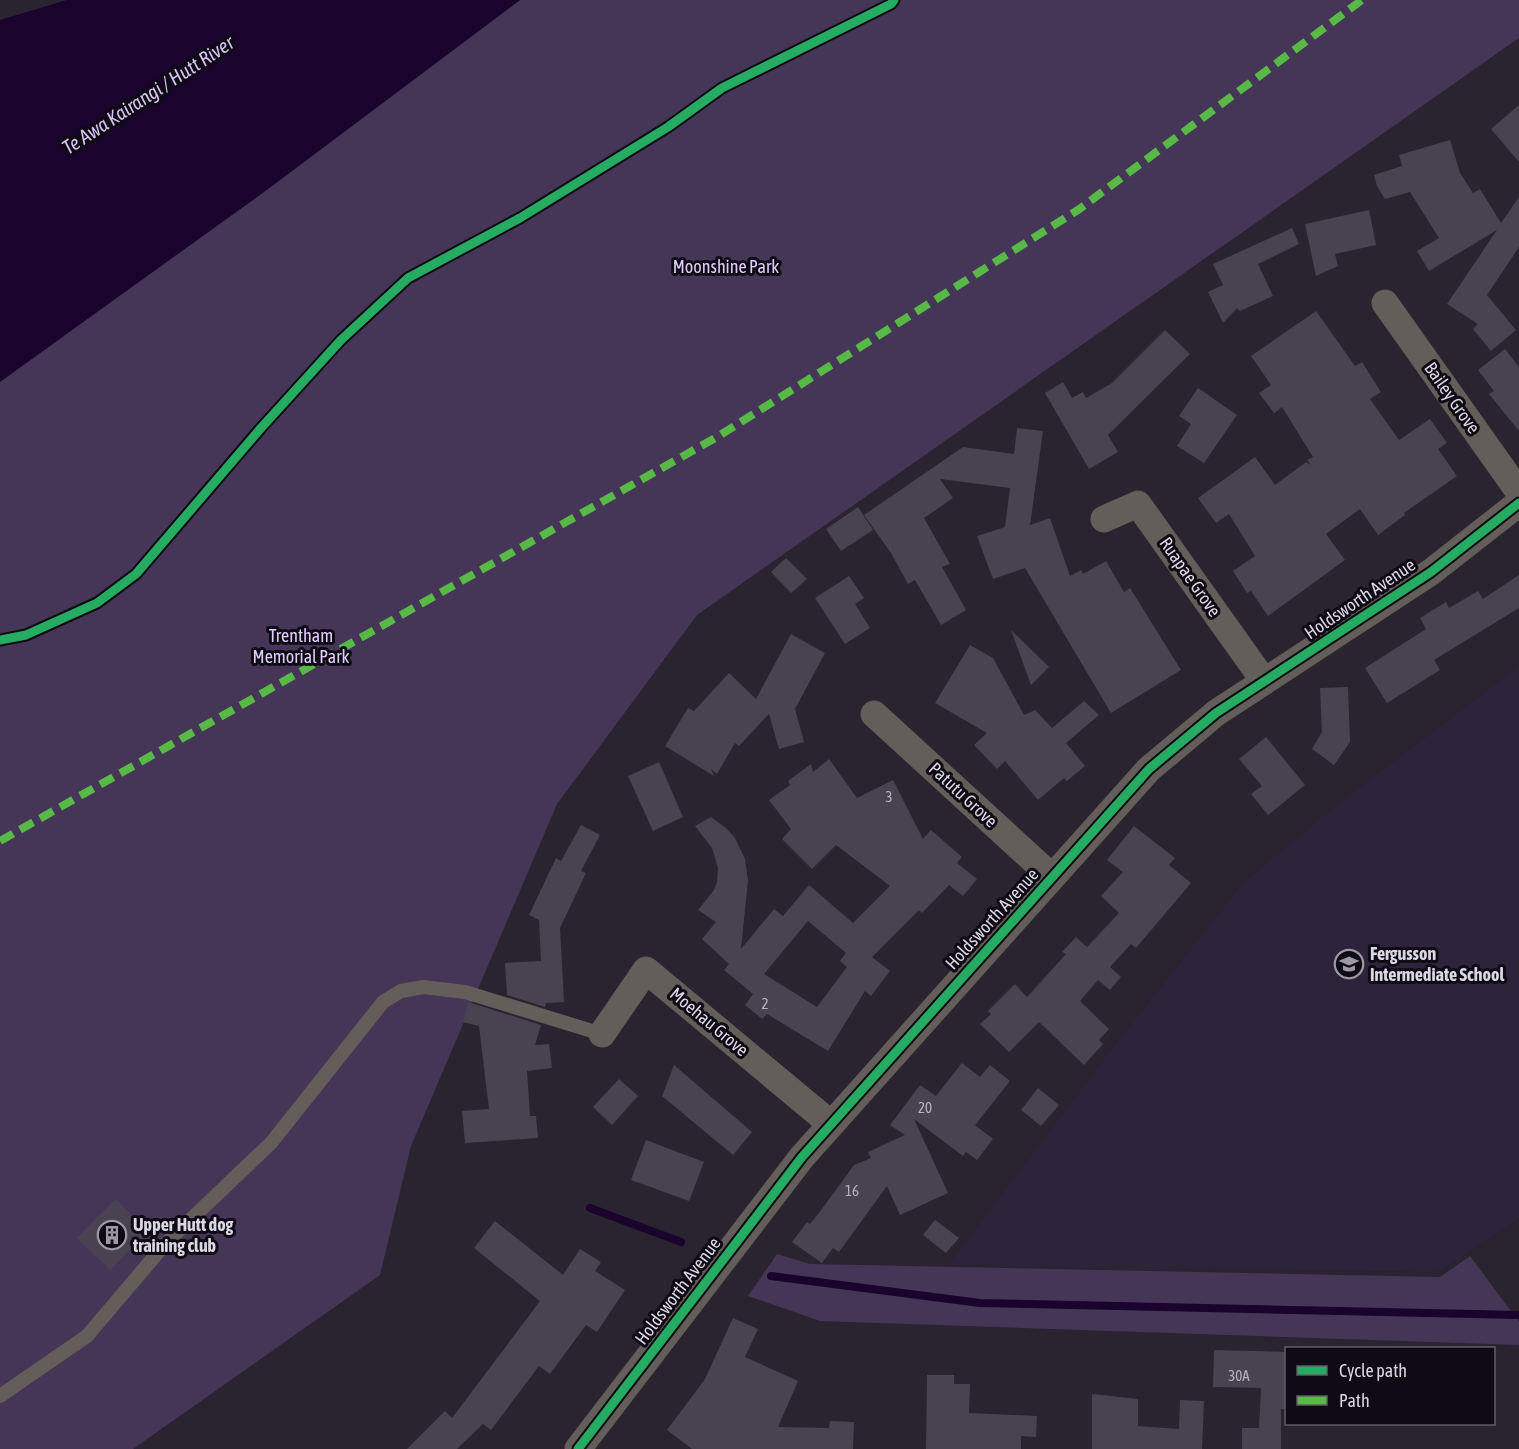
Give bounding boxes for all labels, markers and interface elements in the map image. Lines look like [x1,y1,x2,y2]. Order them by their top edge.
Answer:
water label: Te Awa Kairangi / Hutt River [58,30,239,159]
park label: Moonshine Park [673,256,779,277]
street label: Bailey Grove [1420,358,1485,437]
street label: Ruapae Grove [1155,533,1225,620]
street label: Holdsworth Avenue [1300,554,1419,643]
park label: Trentham Memorial Park [253,625,349,667]
street label: Patutu Grove [925,758,1002,832]
house number: 3 [885,788,893,805]
street label: Holdsworth Avenue [941,864,1043,974]
place label: Fergusson Intermediate School [1370,943,1504,985]
school or university icon: Fergusson Intermediate School [1333,948,1365,980]
street label: Moehau Grove [666,983,753,1060]
house number: 2 [761,995,769,1012]
house number: 20 [918,1099,932,1116]
house number: 16 [845,1182,859,1199]
place label: Upper Hutt dog training club [132,1214,234,1256]
building icon: Upper Hutt dog training club [96,1219,128,1251]
street label: Holdsworth Avenue [630,1233,725,1348]
legend [1285,1347,1495,1425]
text: Cycle path [1339,1360,1407,1381]
house number: 30A [1228,1367,1250,1384]
text: Path [1339,1390,1370,1411]

